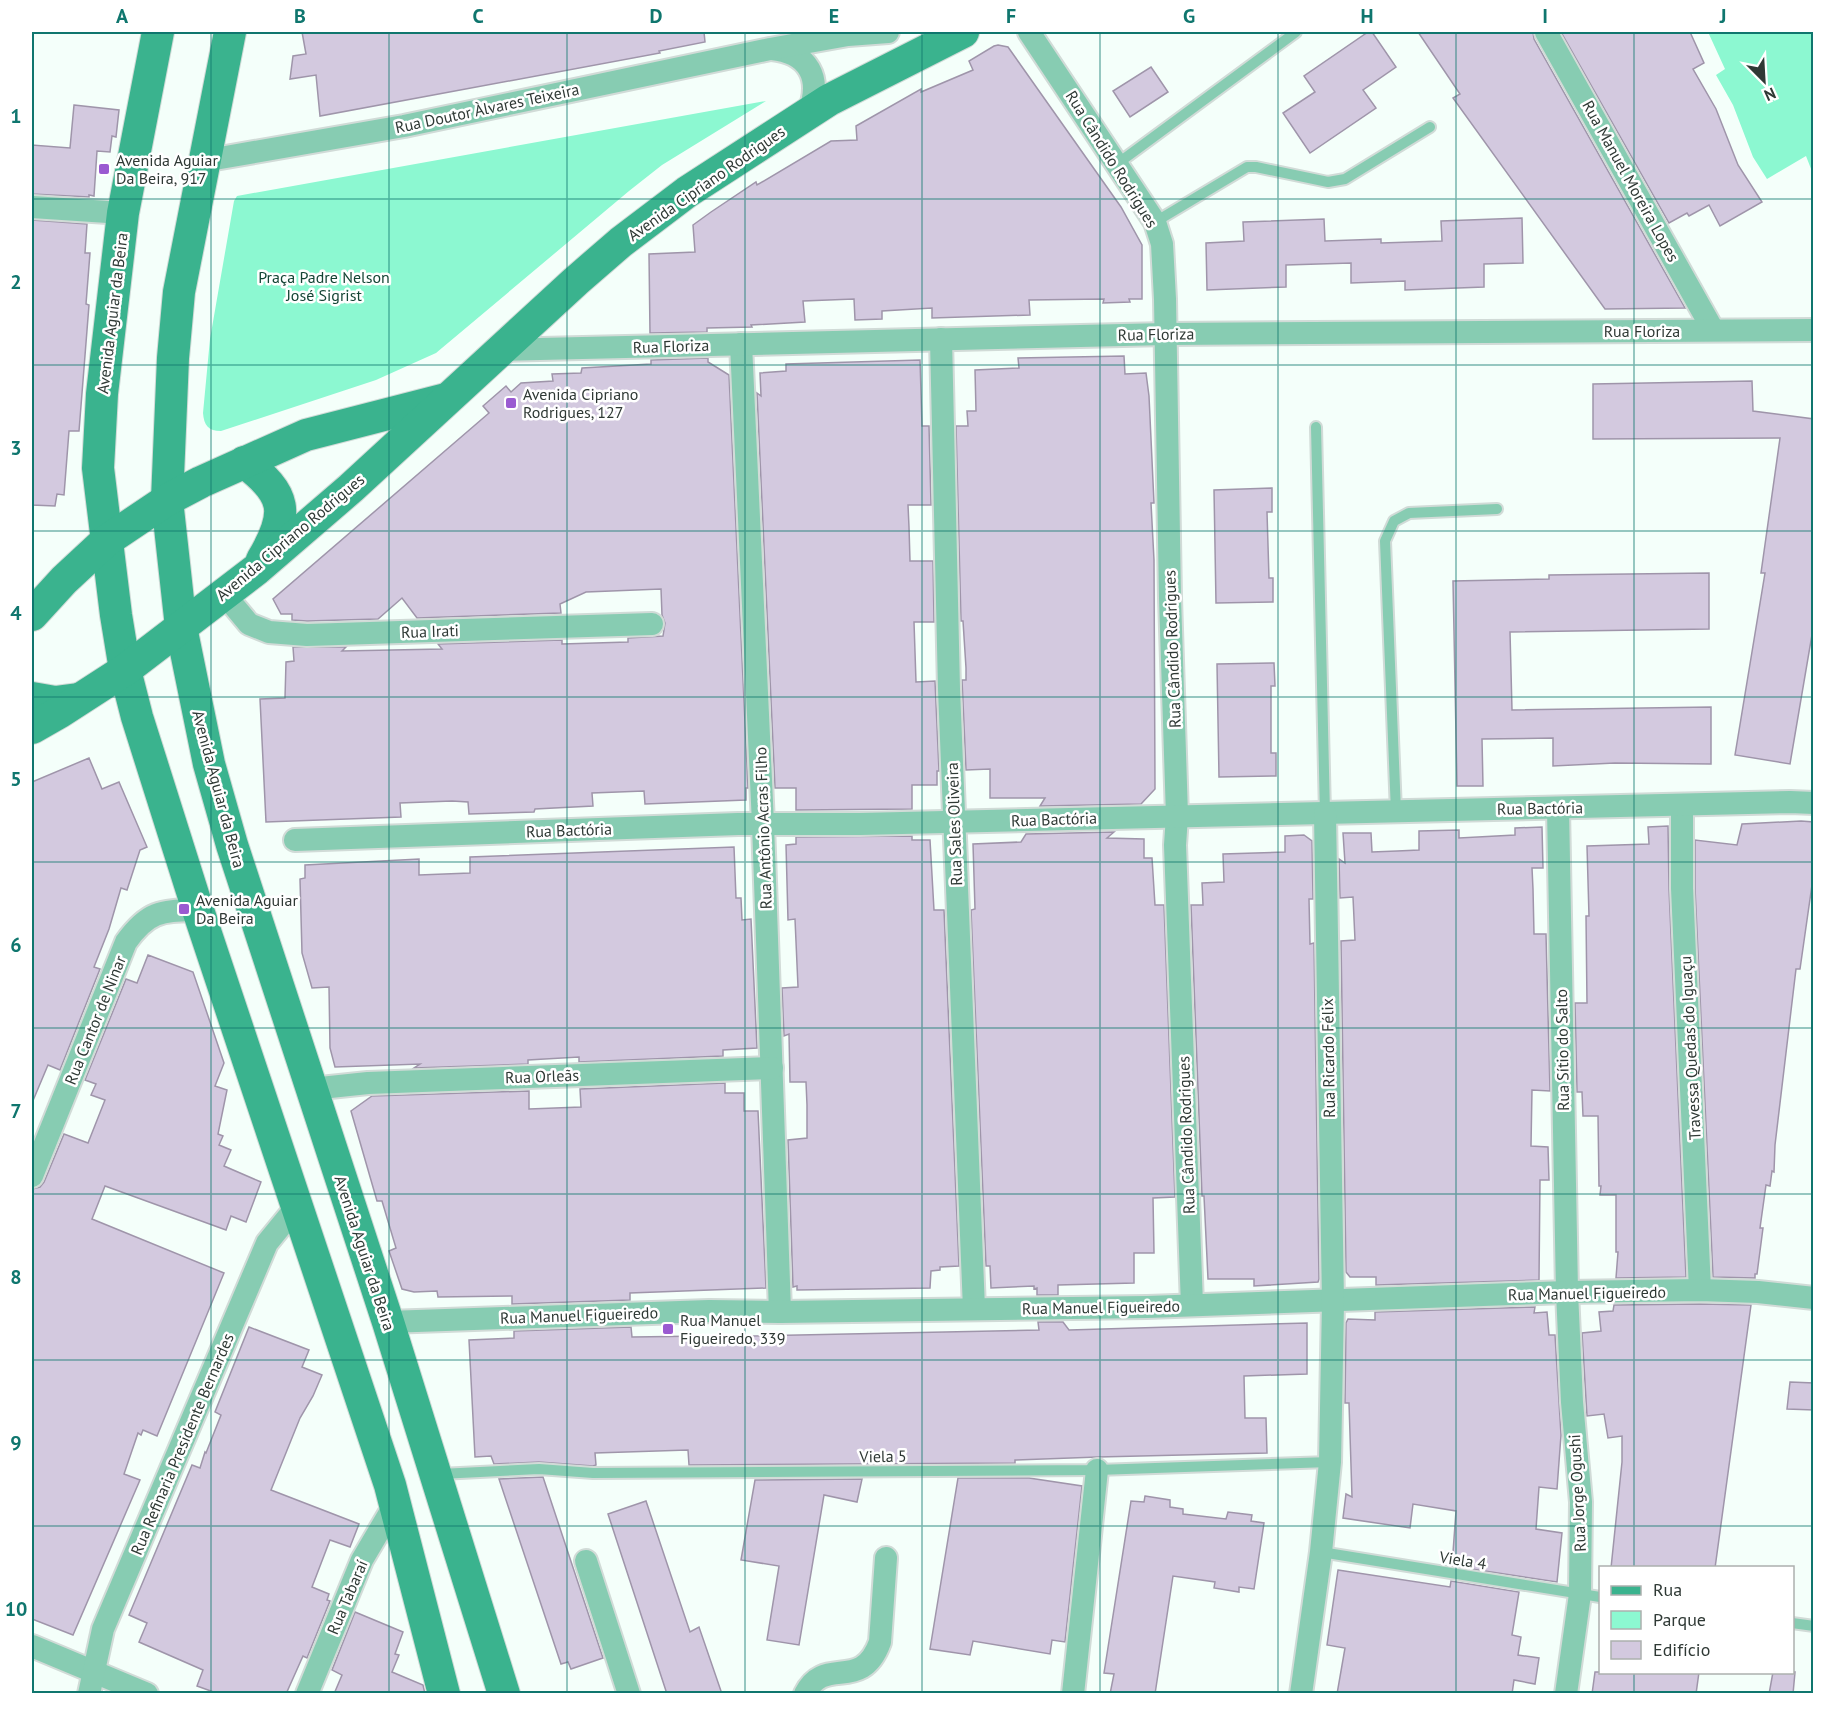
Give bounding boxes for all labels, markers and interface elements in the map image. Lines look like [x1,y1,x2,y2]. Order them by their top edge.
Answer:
text: A [116,3,129,29]
text: B [294,3,306,29]
text: C [472,3,484,29]
text: D [650,3,663,29]
text: E [829,3,839,29]
text: F [1006,3,1016,29]
text: G [1183,3,1195,29]
text: H [1360,3,1374,29]
text: I [1542,3,1548,29]
text: J [1719,3,1726,29]
north arrow [1734,51,1794,111]
street label: Rua Doutor Àlvares Teixeira [393,79,581,137]
text: N [1761,83,1779,106]
street label: Rua Cândido Rodrigues [1062,87,1163,232]
street label: Rua Manuel Moreira Lopes [1578,97,1684,265]
text: 1 [10,103,22,129]
street label: Avenida Cipriano Rodrigues [624,121,789,245]
place label: Avenida Aguiar Da Beira, 917 [116,150,218,188]
marker: Avenida Aguiar Da Beira, 917 [97,162,111,176]
street label: Avenida Aguiar da Beira [92,231,132,395]
park label: Praça Padre Nelson José Sigrist [258,267,390,305]
text: 2 [10,269,22,295]
street label: Rua Floriza [1604,321,1680,341]
street label: Rua Floriza [1118,323,1194,345]
street label: Rua Floriza [632,335,710,357]
place label: Avenida Cipriano Rodrigues, 127 [523,384,638,422]
marker: Avenida Cipriano Rodrigues, 127 [504,396,518,410]
text: 3 [10,435,22,461]
street label: Avenida Cipriano Rodrigues [212,469,368,605]
street label: Rua Cândido Rodrigues [1159,569,1185,728]
text: 4 [10,600,22,626]
street label: Rua Irati [401,620,459,642]
street label: Avenida Aguiar da Beira [188,708,250,870]
street label: Rua Antônio Acras Filho [750,747,776,909]
street label: Rua Sales Oliveira [942,762,966,886]
text: 5 [10,766,22,792]
street label: Rua Bactória [1497,797,1583,819]
street label: Rua Bactória [1011,808,1097,830]
street label: Rua Bactória [526,819,612,841]
place label: Avenida Aguiar Da Beira [196,890,298,928]
marker: Avenida Aguiar Da Beira [177,902,191,916]
text: 6 [10,932,22,958]
street label: Rua Cantor de Ninar [60,952,130,1087]
street label: Travessa Quedas do Iguaçu [1675,955,1705,1141]
street label: Rua Sítio do Salto [1551,989,1573,1111]
street label: Rua Ricardo Félix [1317,998,1339,1118]
street label: Rua Cândido Rodrigues [1173,1055,1199,1214]
street label: Rua Orleãs [505,1065,580,1087]
text: 7 [10,1098,22,1124]
street label: Avenida Aguiar da Beira [330,1173,400,1333]
text: 8 [10,1264,22,1290]
street label: Rua Manuel Figueiredo [1508,1282,1666,1304]
street label: Rua Manuel Figueiredo [1022,1296,1180,1318]
street label: Rua Manuel Figueiredo [500,1302,658,1328]
place label: Rua Manuel Figueiredo, 339 [680,1310,786,1348]
marker: Rua Manuel Figueiredo, 339 [661,1322,675,1336]
street label: Rua Refinaria Presidente Bernardes [126,1330,238,1558]
text: 9 [10,1430,22,1456]
street label: Rua Jorge Ogushi [1564,1434,1590,1552]
street label: Viela 5 [858,1446,907,1466]
street label: Viela 4 [1437,1546,1488,1574]
street label: Rua Tabaraí [322,1557,372,1637]
legend [1599,1566,1794,1674]
text: Rua [1653,1578,1682,1601]
text: 10 [5,1596,27,1622]
text: Parque [1653,1608,1706,1631]
text: Edifício [1653,1638,1710,1661]

